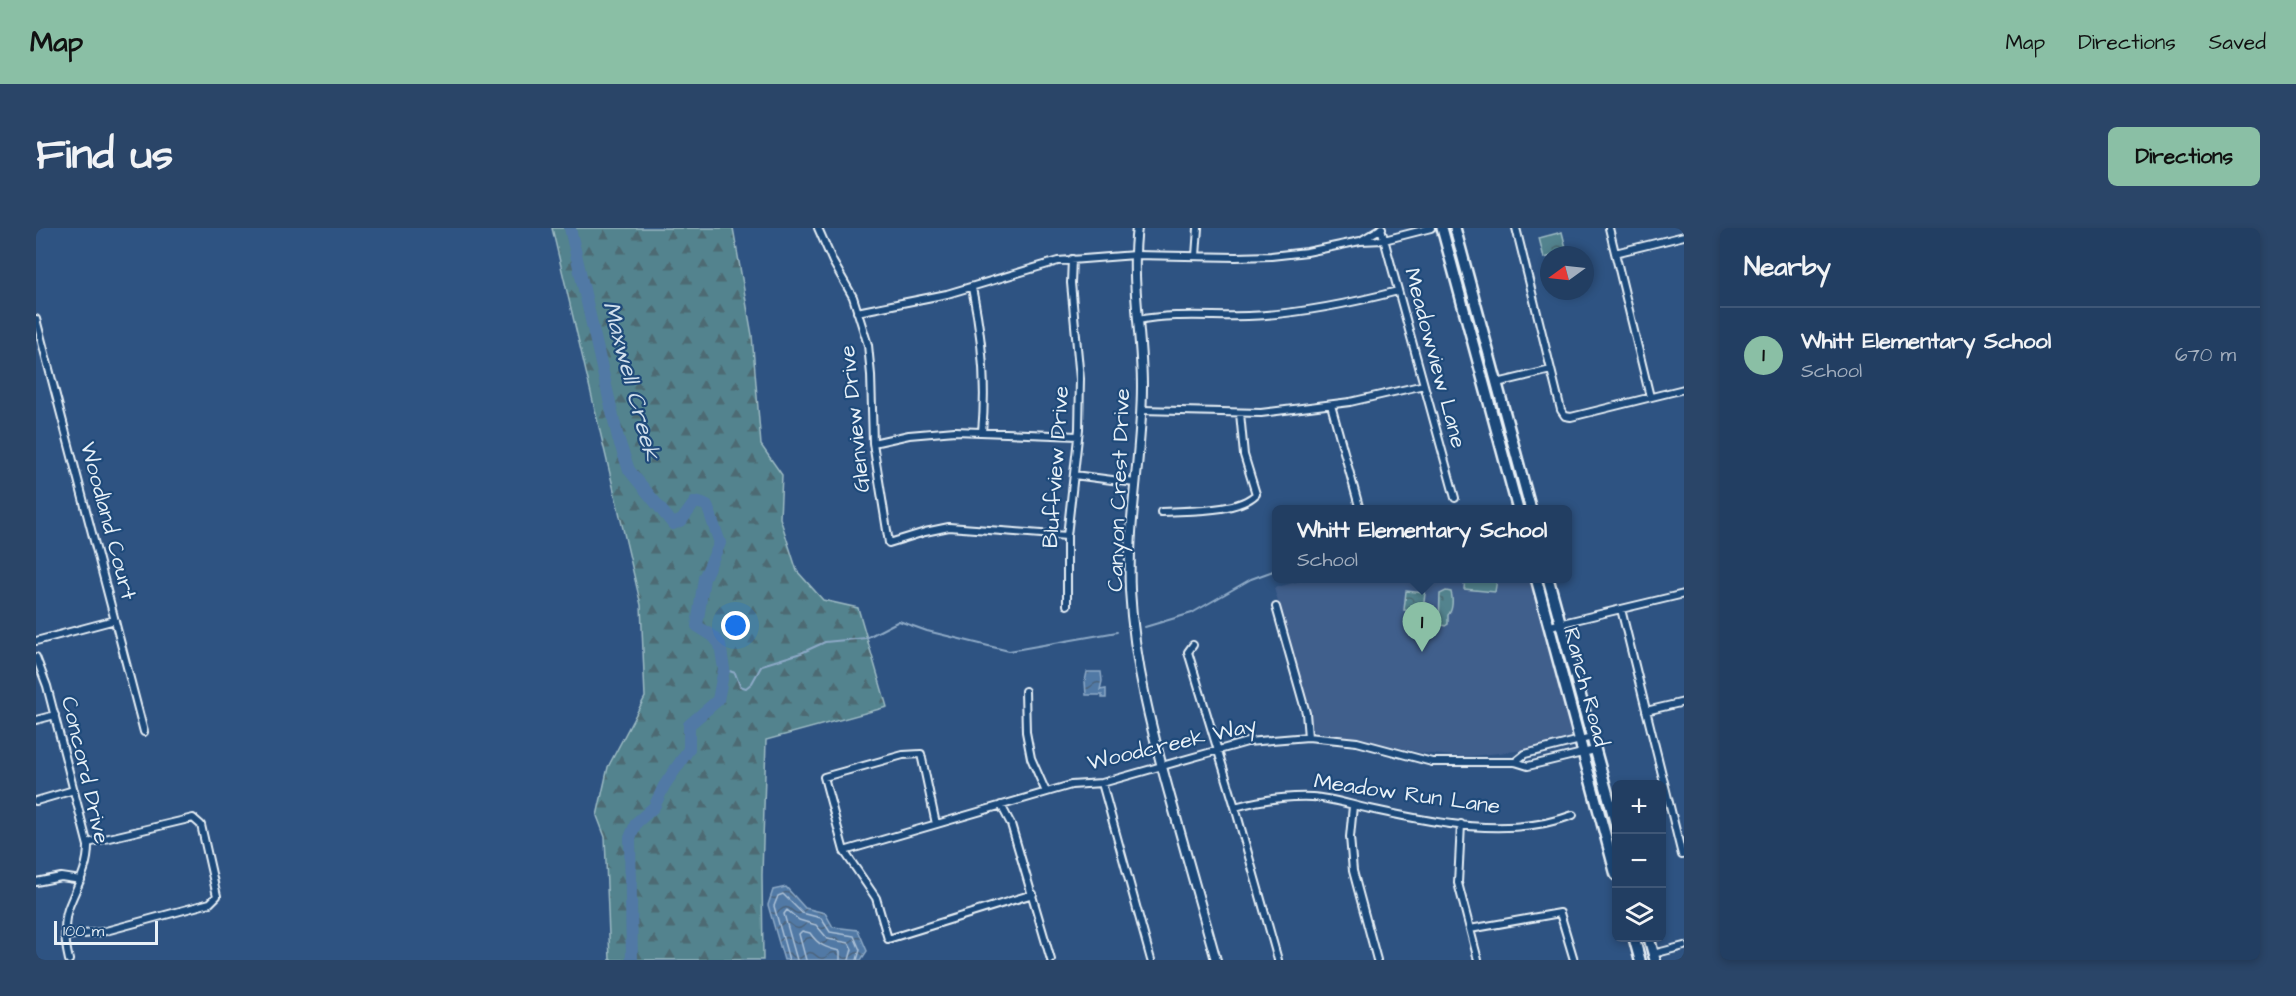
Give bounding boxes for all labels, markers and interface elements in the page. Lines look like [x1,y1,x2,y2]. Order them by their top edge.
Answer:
text: Map [30,23,83,62]
text: Map [2005,28,2045,57]
text: Directions [2078,28,2176,57]
text: Saved [2209,28,2266,57]
text: Find us [36,127,173,185]
button: Directions [2108,127,2260,186]
north arrow [1540,246,1594,300]
text: Nearby [1744,249,1831,285]
street label: Meadowview Lane [1396,264,1474,452]
water label: Maxwell Creek [593,297,669,466]
text: Whitt Elementary School [1801,326,2051,357]
text: 1 [1762,341,1765,369]
text: 670 m [2175,341,2236,369]
street label: Glenview Drive [832,344,878,494]
text: School [1801,357,1862,385]
street label: Bluffview Drive [1035,385,1077,549]
street label: Canyon Crest Drive [1100,388,1139,592]
street label: Woodland Court [72,438,144,604]
popup [1272,505,1572,583]
text: Whitt Elementary School [1297,515,1547,546]
text: School [1297,546,1358,574]
pin: 1 [1402,602,1442,652]
your location [721,611,750,640]
street label: Ranch Road [1555,624,1617,750]
street label: Concord Drive [53,693,117,847]
street label: Woodcreek Way [1084,709,1260,780]
street label: Meadow Run Lane [1312,766,1502,822]
map controls [1612,780,1666,942]
button: + [1612,780,1666,834]
button: − [1612,834,1666,888]
button: layers [1612,888,1666,942]
scale bar [54,918,158,946]
text: 100 m [63,920,104,942]

